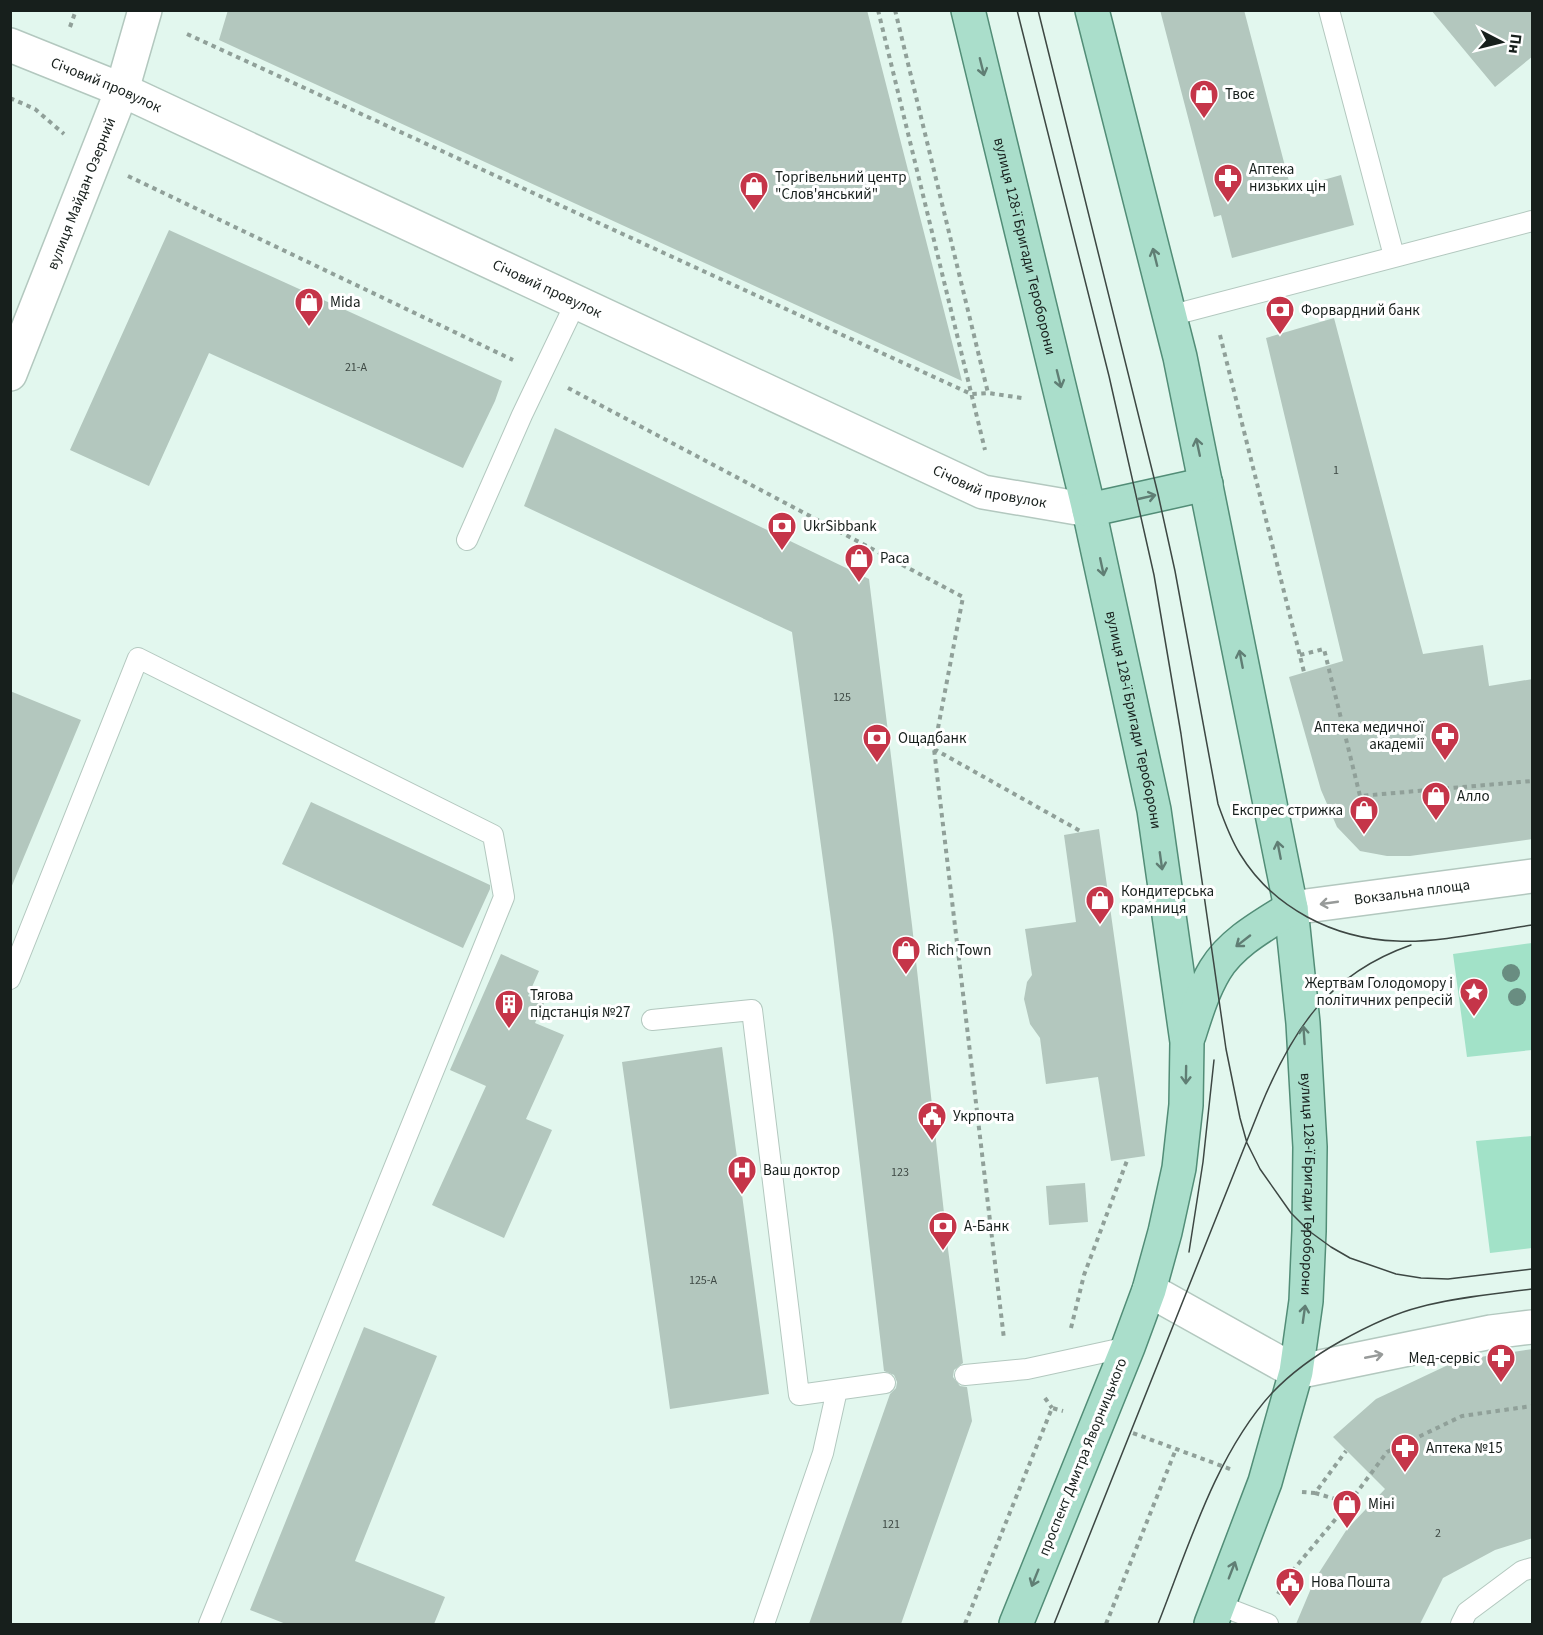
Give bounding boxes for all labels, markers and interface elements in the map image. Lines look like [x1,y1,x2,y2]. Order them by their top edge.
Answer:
north arrow [1471,12,1531,72]
text: Пн [1503,32,1527,55]
street label: Січовий провулок [48,52,166,118]
one-way arrow [977,58,989,77]
shop icon: Твоє [1188,78,1220,120]
place label: Твоє [1225,84,1255,105]
street label: вулиця Майдан Озерний [42,114,121,273]
street label: вулиця 128-ї Бригади Тероборони [989,135,1062,357]
place label: Аптека низьких цін [1249,159,1326,197]
pharmacy icon: Аптека низьких цін [1212,162,1244,204]
place label: Торгівельний центр "Слов'янський" [775,167,907,205]
shop icon: Торгівельний центр "Слов'янський" [738,170,770,212]
one-way arrow [1148,248,1160,267]
street label: Січовий провулок [489,254,606,323]
shop icon: Mida [293,286,325,328]
place label: Mida [330,292,360,313]
bank icon: Форвардний банк [1264,294,1296,336]
place label: Форвардний банк [1301,300,1420,321]
house number: 21-А [345,359,368,376]
one-way arrow [1053,369,1065,388]
one-way arrow [1192,438,1203,458]
street label: Січовий провулок [929,460,1049,513]
house number: 1 [1333,462,1339,479]
one-way arrow [1137,490,1156,502]
bank icon: UkrSibbank [766,510,798,552]
place label: UkrSibbank [803,516,877,537]
shop icon: Раса [843,542,875,584]
place label: Раса [880,548,910,569]
one-way arrow [1096,557,1108,576]
street label: вулиця 128-ї Бригади Тероборони [1101,609,1167,830]
one-way arrow [1235,650,1246,670]
house number: 125 [833,689,851,706]
place label: Аптека медичної академії [1314,717,1425,755]
pharmacy icon: Аптека медичної академії [1429,720,1461,762]
bank icon: Ощадбанк [861,722,893,764]
place label: Ощадбанк [898,728,967,749]
shop icon: Алло [1420,780,1452,822]
place label: Алло [1457,786,1490,807]
shop icon: Експрес стрижка [1348,794,1380,836]
place label: Експрес стрижка [1232,800,1343,821]
one-way arrow [1273,841,1284,861]
one-way arrow [1156,850,1167,870]
street label: Вокзальна площа [1353,874,1471,910]
place label: Кондитерська крамниця [1121,881,1214,919]
shop icon: Кондитерська крамниця [1084,884,1116,926]
one-way arrow [1319,897,1339,908]
shop icon: Rich Town [890,934,922,976]
one-way arrow [1235,934,1251,947]
place label: Rich Town [927,940,991,961]
place label: Жертвам Голодомору і політичних репресій [1305,973,1453,1011]
place icon: Жертвам Голодомору і політичних репресій [1458,976,1490,1018]
place label: Тягова пiдстанцiя №27 [530,985,630,1023]
building icon: Тягова пiдстанцiя №27 [493,988,525,1030]
one-way arrow [1299,1026,1310,1046]
one-way arrow [1181,1064,1192,1084]
street label: вулиця 128-ї Бригади Тероборони [1295,1072,1321,1296]
public building icon: Укрпочта [916,1100,948,1142]
place label: Укрпочта [953,1106,1014,1127]
hospital icon: Ваш доктор [726,1154,758,1196]
place label: Ваш доктор [763,1160,840,1181]
house number: 123 [891,1164,909,1181]
bank icon: А-Банк [927,1210,959,1252]
place label: А-Банк [964,1216,1010,1237]
house number: 125-А [689,1272,718,1289]
one-way arrow [1299,1304,1310,1324]
pharmacy icon: Мед-сервіс [1485,1342,1517,1384]
place label: Мед-сервіс [1409,1348,1480,1369]
one-way arrow [1363,1350,1383,1361]
street label: проспект Дмитра Яворницького [1034,1355,1132,1559]
pharmacy icon: Аптека №15 [1389,1432,1421,1474]
place label: Аптека №15 [1426,1438,1503,1459]
shop icon: Міні [1331,1488,1363,1530]
place label: Міні [1368,1494,1395,1515]
house number: 121 [882,1516,900,1533]
house number: 2 [1435,1525,1441,1542]
one-way arrow [1227,1561,1238,1580]
public building icon: Нова Пошта [1274,1566,1306,1608]
one-way arrow [1028,1568,1039,1587]
place label: Нова Пошта [1311,1572,1390,1593]

